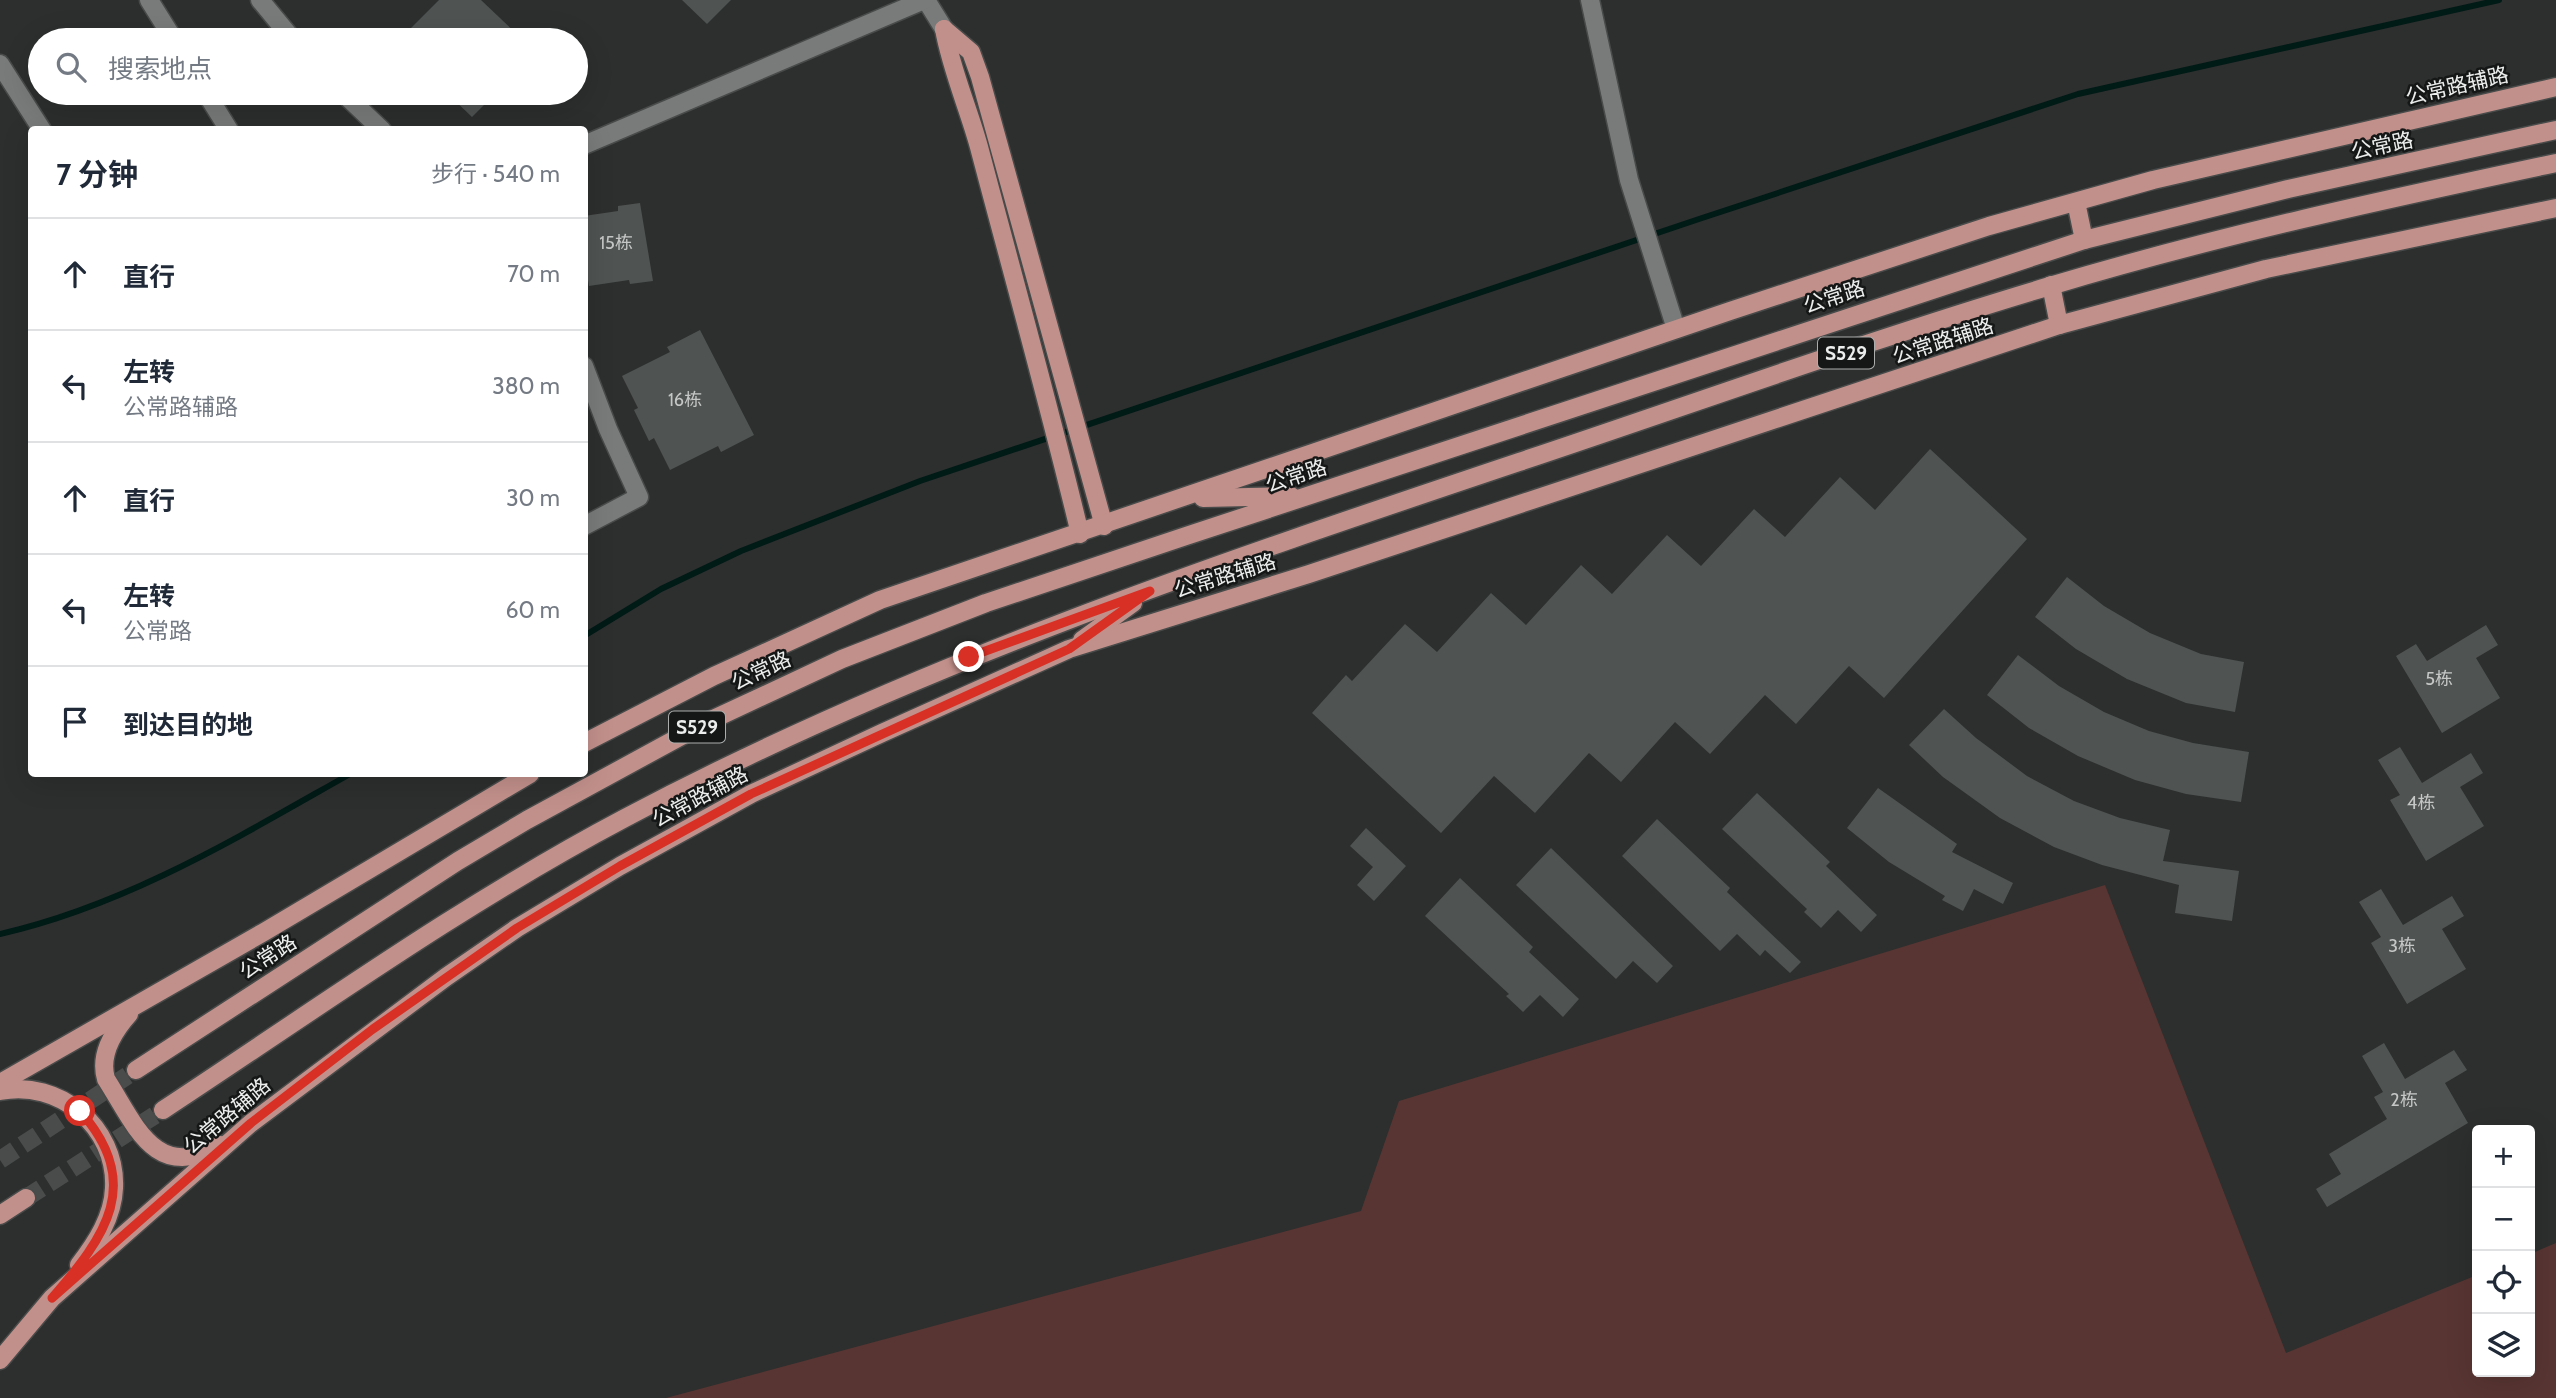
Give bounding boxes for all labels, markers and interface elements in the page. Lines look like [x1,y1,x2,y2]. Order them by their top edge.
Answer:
search box [28,28,588,105]
icon: search [52,48,90,86]
text: 搜索地点 [108,53,212,85]
street label: 公常路辅路 [2403,62,2511,110]
street label: 公常路 [2348,127,2415,164]
text: 7 分钟 [56,156,138,193]
text: 步行 · 540 m [431,160,560,188]
house number: 15栋 [599,232,633,254]
icon: ahead [56,255,94,293]
text: 70 m [507,260,560,288]
text: 直行 [123,261,175,293]
street label: 公常路 [1800,275,1868,318]
street label: 公常路辅路 [1889,312,1997,369]
road number: S529 [1818,338,1874,368]
text: 左转 [123,356,175,388]
icon: left [56,367,94,405]
text: 380 m [492,372,560,400]
house number: 16栋 [668,389,702,411]
text: 公常路辅路 [123,393,238,421]
street label: 公常路 [1262,454,1330,497]
icon: ahead [56,479,94,517]
text: 30 m [506,484,560,512]
text: 直行 [123,485,175,517]
street label: 公常路辅路 [1171,548,1279,603]
text: 左转 [123,580,175,612]
icon: left [56,591,94,629]
text: 60 m [506,596,560,624]
text: 公常路 [123,617,192,645]
route end [953,641,984,672]
street label: 公常路 [727,646,795,695]
house number: 5栋 [2425,668,2453,690]
icon: arrive [56,703,94,741]
text: 到达目的地 [123,709,253,741]
road number: S529 [669,712,725,742]
street label: 公常路辅路 [648,761,752,832]
house number: 4栋 [2407,792,2435,814]
street label: 公常路 [235,929,301,984]
house number: 3栋 [2388,935,2416,957]
street label: 公常路辅路 [178,1072,275,1159]
house number: 2栋 [2390,1089,2418,1111]
route start [64,1095,95,1126]
map controls [2472,1125,2535,1377]
button: + [2472,1125,2535,1188]
button: − [2472,1188,2535,1251]
button: locate [2472,1251,2535,1314]
button: layers [2472,1314,2535,1377]

